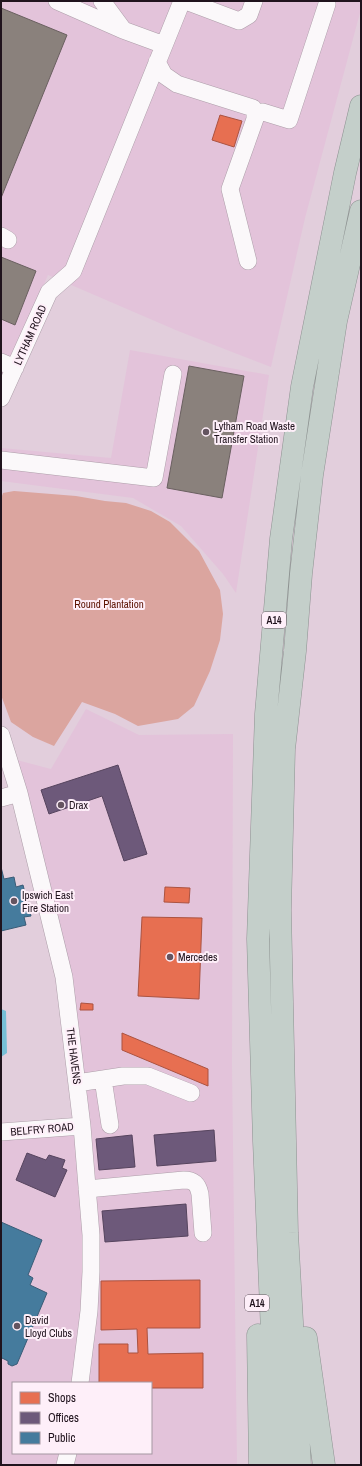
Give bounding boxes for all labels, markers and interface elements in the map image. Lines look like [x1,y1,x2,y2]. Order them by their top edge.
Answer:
street label: LYTHAM ROAD [10,303,50,367]
place label: Lytham Road Waste Transfer Station [214,419,295,446]
marker: Lytham Road Waste Transfer Station [201,427,211,437]
park label: Round Plantation [74,597,144,611]
road number: A14 [262,612,286,628]
place label: Drax [69,798,89,812]
marker: Drax [56,800,66,810]
place label: Ipswich East Fire Station [22,888,74,915]
marker: Ipswich East Fire Station [9,896,19,906]
place label: Mercedes [178,950,218,964]
marker: Mercedes [165,952,175,962]
street label: THE HAVENS [64,1027,84,1085]
street label: BELFRY ROAD [10,1119,74,1139]
road number: A14 [245,1295,269,1311]
place label: David Lloyd Clubs [25,1313,73,1340]
marker: David Lloyd Clubs [12,1321,22,1331]
legend [12,1382,152,1454]
text: Shops [48,1390,76,1406]
text: Offices [48,1410,79,1426]
text: Public [48,1430,75,1446]

